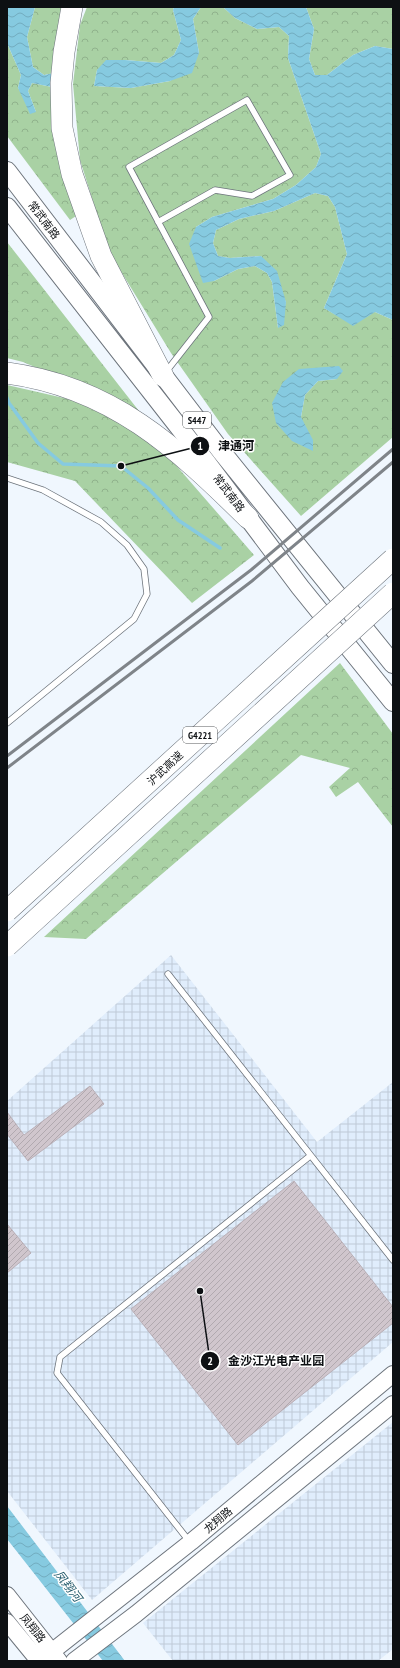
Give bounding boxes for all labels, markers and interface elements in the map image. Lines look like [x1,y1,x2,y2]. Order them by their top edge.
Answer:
street label: 常武南路 [25,198,63,242]
road number: S447 [183,412,211,428]
callout: 津通河 [190,434,262,458]
text: 1 [197,438,203,453]
text: 津通河 [218,438,254,453]
street label: 常武南路 [210,471,248,515]
road number: G4221 [183,727,217,743]
street label: 沪武高速 [144,748,186,788]
callout: 金沙江光电产业园 [200,1349,332,1373]
text: 2 [207,1353,213,1368]
text: 金沙江光电产业园 [228,1353,324,1368]
street label: 龙翔路 [201,1504,235,1536]
water label: 凤翔河 [51,1567,87,1606]
street label: 凤翔路 [17,1611,49,1645]

